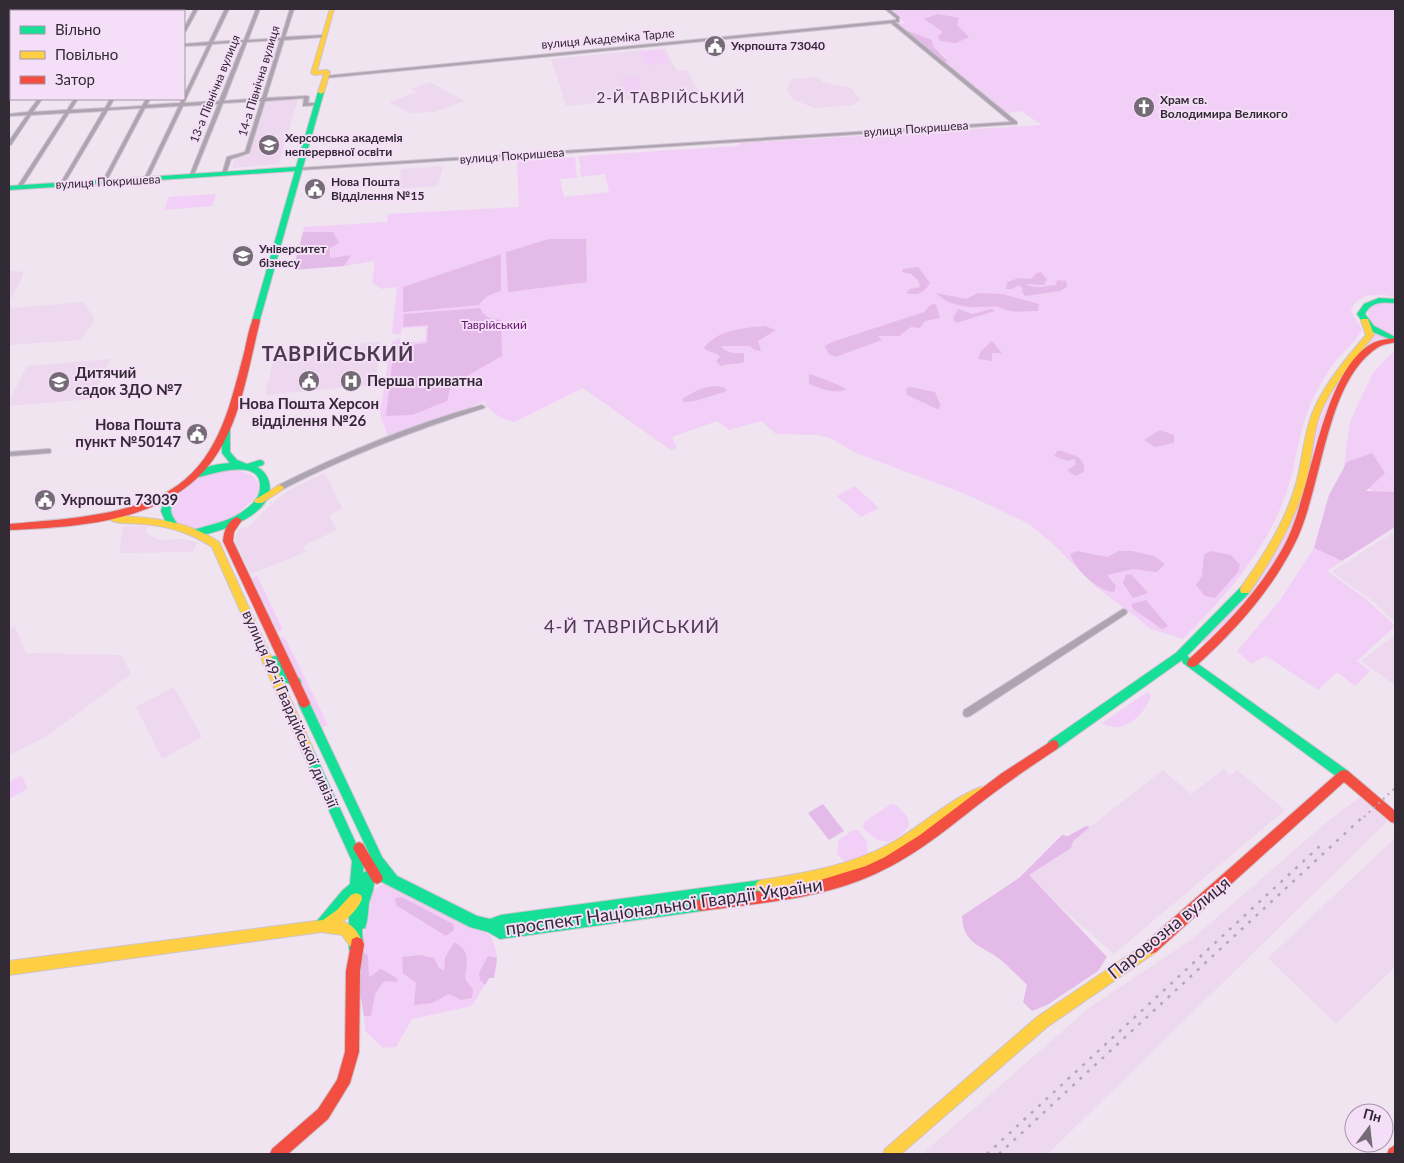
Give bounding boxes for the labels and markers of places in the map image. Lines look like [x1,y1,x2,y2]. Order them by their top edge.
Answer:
public building icon: Укрпошта 73040 [703,34,727,58]
place label: Укрпошта 73040 [730,38,825,53]
place label: Храм св. Володимира Великого [1160,92,1288,121]
church icon: Храм св. Володимира Великого [1132,95,1156,119]
place label: Херсонська академія неперервної освіти [285,130,403,159]
school or university icon: Херсонська академія неперервної освіти [257,133,281,157]
place label: Нова Пошта Відділення №15 [331,174,424,203]
public building icon: Нова Пошта Відділення №15 [303,177,327,201]
place label: Університет бізнесу [258,241,327,270]
school or university icon: Університет бізнесу [231,244,255,268]
place label: Дитячий садок ЗДО №7 [75,363,183,398]
public building icon: Нова Пошта Херсон відділення №26 [297,369,321,393]
hospital icon: Перша приватна [339,369,363,393]
school or university icon: Дитячий садок ЗДО №7 [47,370,71,394]
place label: Перша приватна [367,371,483,389]
place label: Нова Пошта Херсон відділення №26 [239,394,379,429]
place label: Нова Пошта пункт №50147 [75,415,181,450]
public building icon: Нова Пошта пункт №50147 [185,422,209,446]
public building icon: Укрпошта 73039 [33,488,57,512]
place label: Укрпошта 73039 [60,490,178,508]

